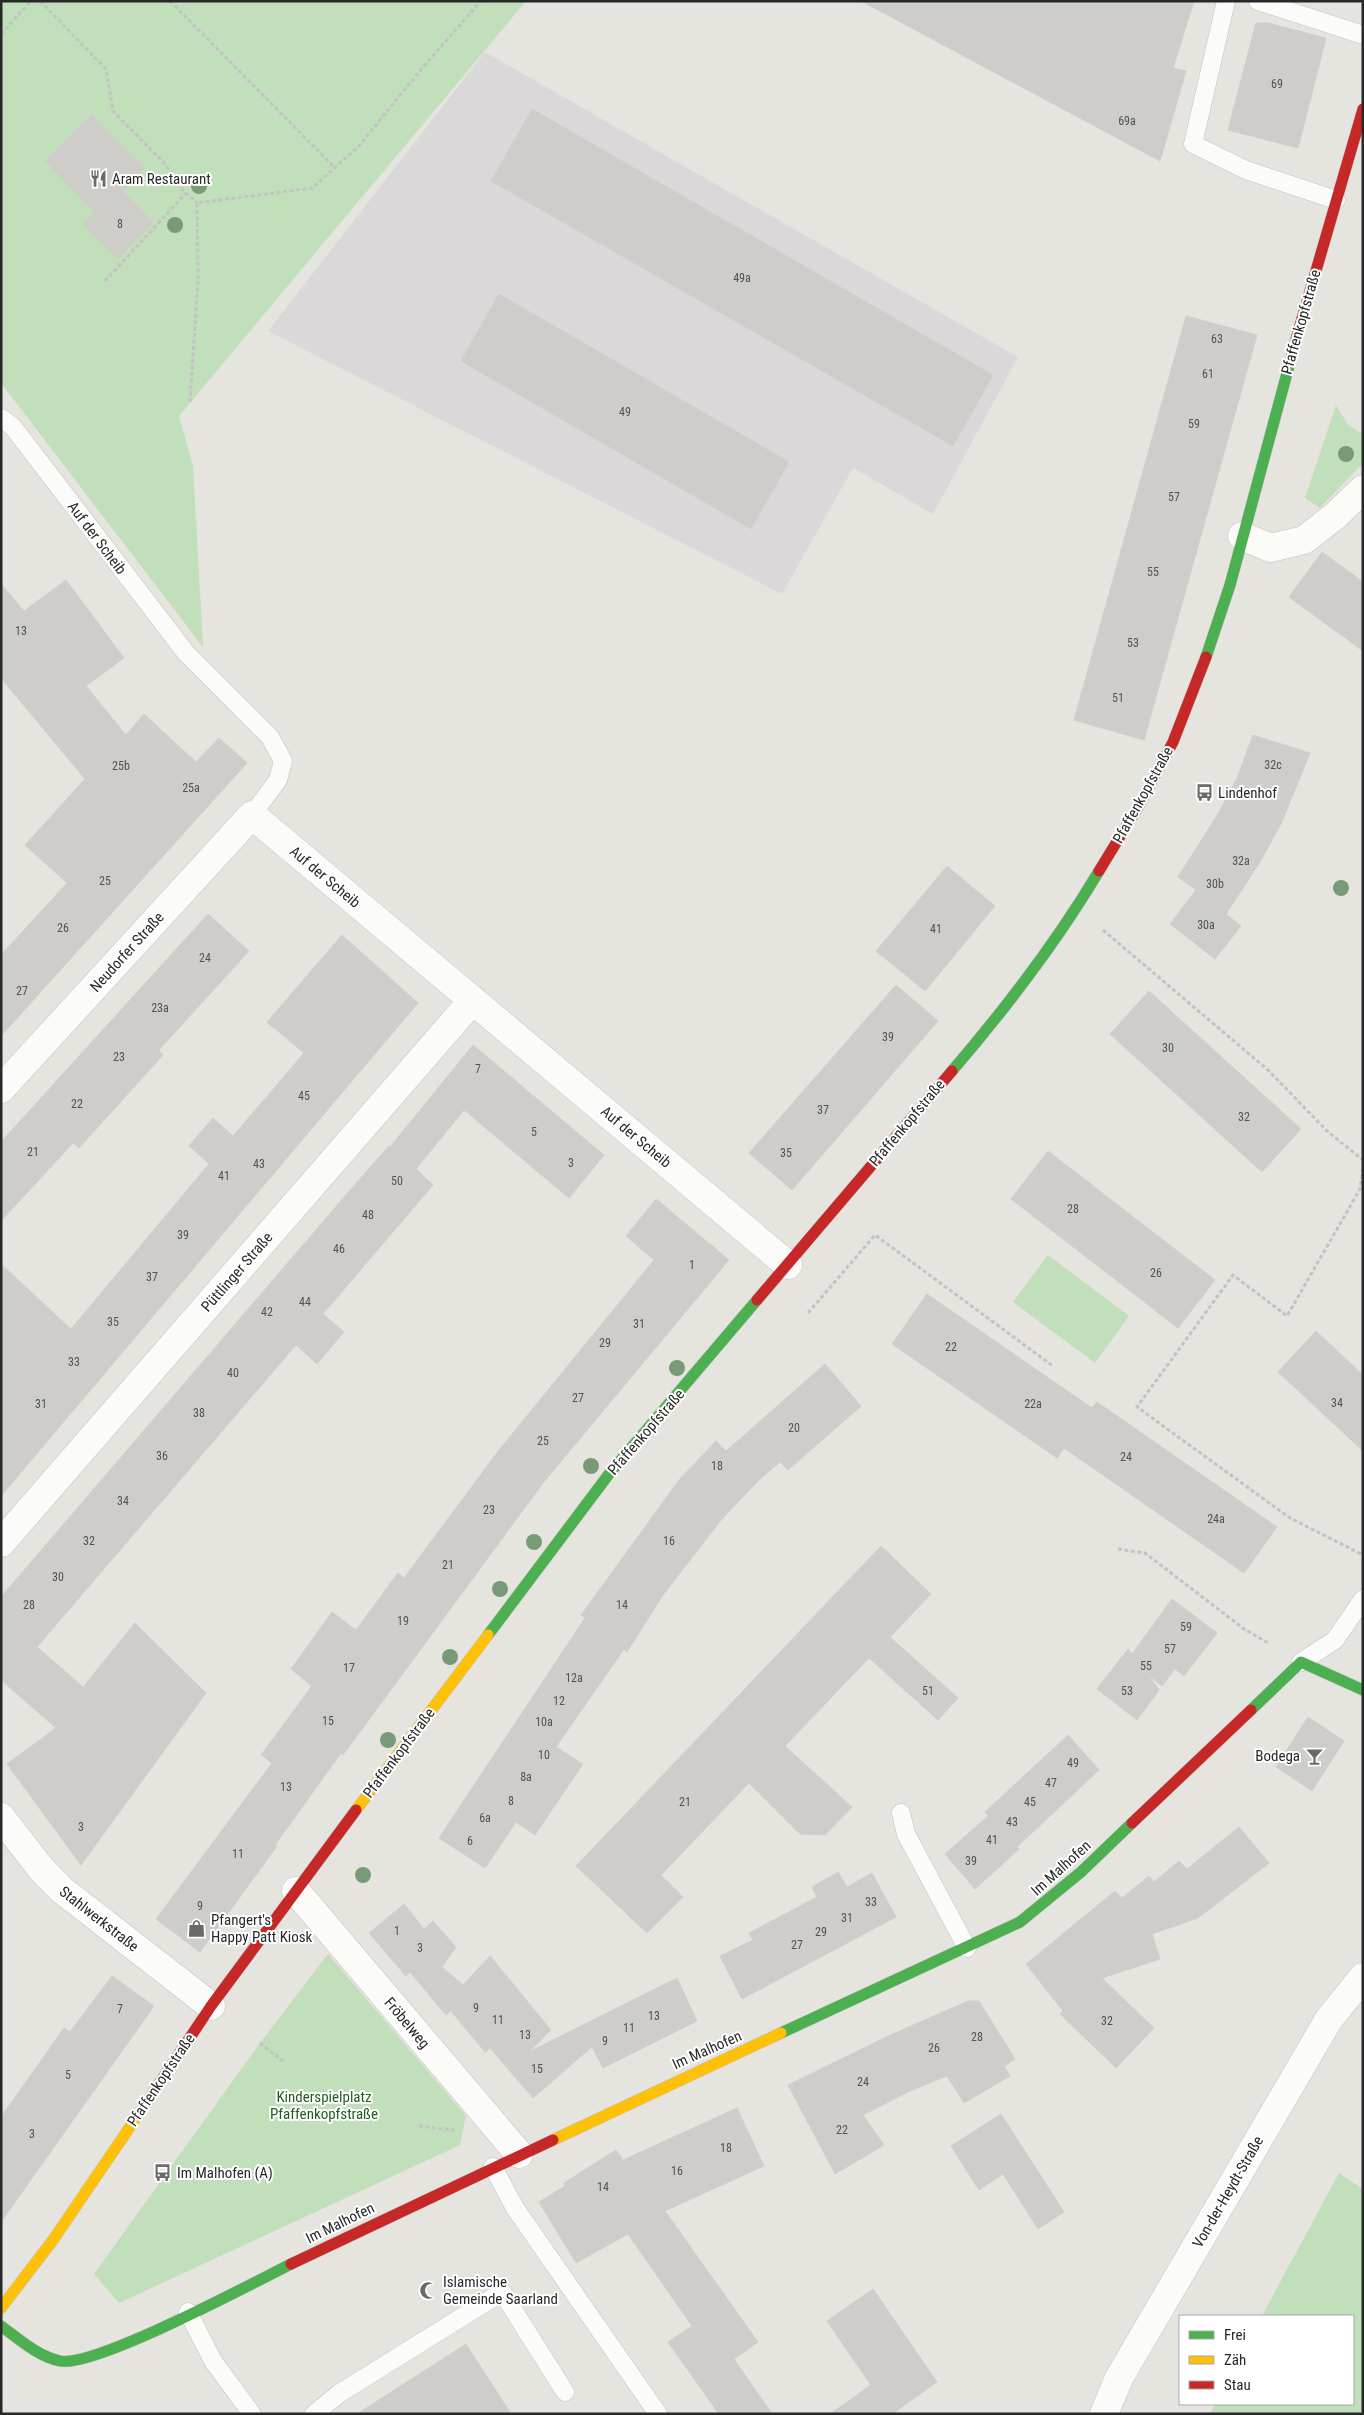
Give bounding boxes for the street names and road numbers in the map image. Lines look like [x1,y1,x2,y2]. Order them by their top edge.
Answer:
street label: Pfaffenkopfstraße [1277,268,1325,376]
street label: Auf der Scheib [64,498,130,578]
street label: Pfaffenkopfstraße [1109,743,1177,847]
street label: Auf der Scheib [286,842,364,912]
street label: Neudorfer Straße [86,908,168,996]
street label: Pfaffenkopfstraße [865,1076,949,1170]
street label: Auf der Scheib [597,1102,675,1172]
street label: Püttlinger Straße [198,1229,276,1315]
street label: Pfaffenkopfstraße [604,1385,688,1479]
street label: Pfaffenkopfstraße [359,1704,439,1802]
street label: Im Malhofen [1027,1837,1095,1899]
street label: Stahlwerkstraße [56,1882,142,1956]
street label: Fröbelweg [380,1994,434,2052]
street label: Im Malhofen [669,2027,745,2073]
street label: Pfaffenkopfstraße [123,2030,199,2130]
street label: Von-der-Heydt-Straße [1189,2133,1267,2251]
street label: Im Malhofen [303,2199,377,2247]

